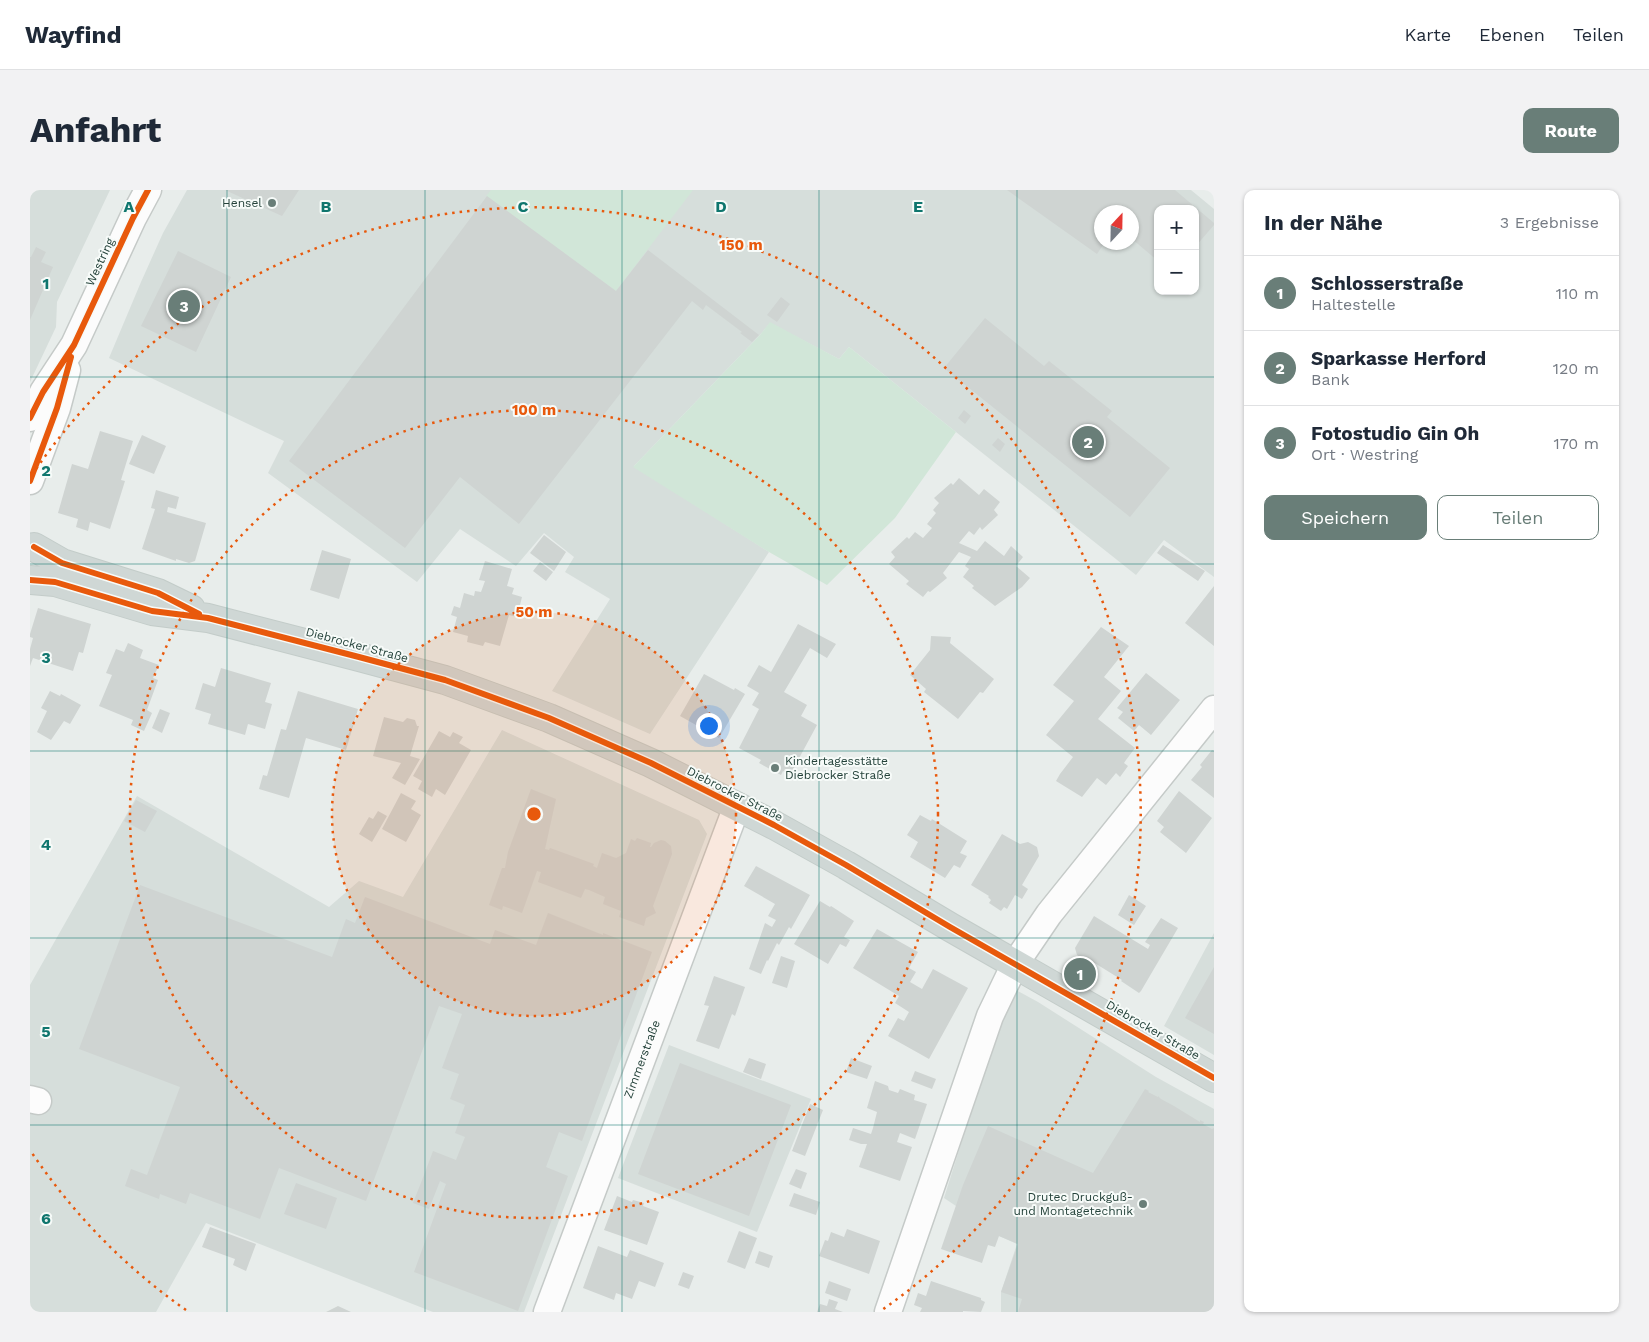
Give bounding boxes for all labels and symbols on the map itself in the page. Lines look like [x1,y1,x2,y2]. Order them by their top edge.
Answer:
place label: Hensel [222,196,262,210]
text: A [124,197,135,216]
marker: Hensel [266,197,278,209]
text: B [321,197,332,216]
text: C [518,197,529,216]
text: D [715,197,727,216]
text: E [913,197,923,216]
north arrow [1094,205,1139,250]
street label: Westring [83,235,117,288]
text: 150 m [719,236,763,254]
text: 1 [43,274,49,293]
pin: 3 [168,287,200,325]
text: 100 m [512,401,556,419]
pin: 2 [1072,423,1104,461]
text: 2 [41,461,51,480]
text: 50 m [516,603,552,621]
street label: Diebrocker Straße [304,625,410,665]
text: 3 [41,648,51,667]
your location [696,713,722,739]
place label: Kindertagesstätte Diebrocker Straße [785,754,891,782]
marker: Kindertagesstätte Diebrocker Straße [769,762,781,774]
street label: Diebrocker Straße [685,764,785,824]
centre of rings [525,805,543,823]
text: 4 [41,835,51,854]
pin: 1 [1064,955,1096,993]
street label: Diebrocker Straße [1104,998,1202,1063]
street label: Zimmerstraße [621,1018,663,1100]
text: 5 [41,1022,51,1041]
place label: Drutec Druckguß- und Montagetechnik [1013,1190,1133,1218]
marker: Drutec Druckguß- und Montagetechnik [1137,1198,1149,1210]
text: 6 [41,1209,51,1228]

